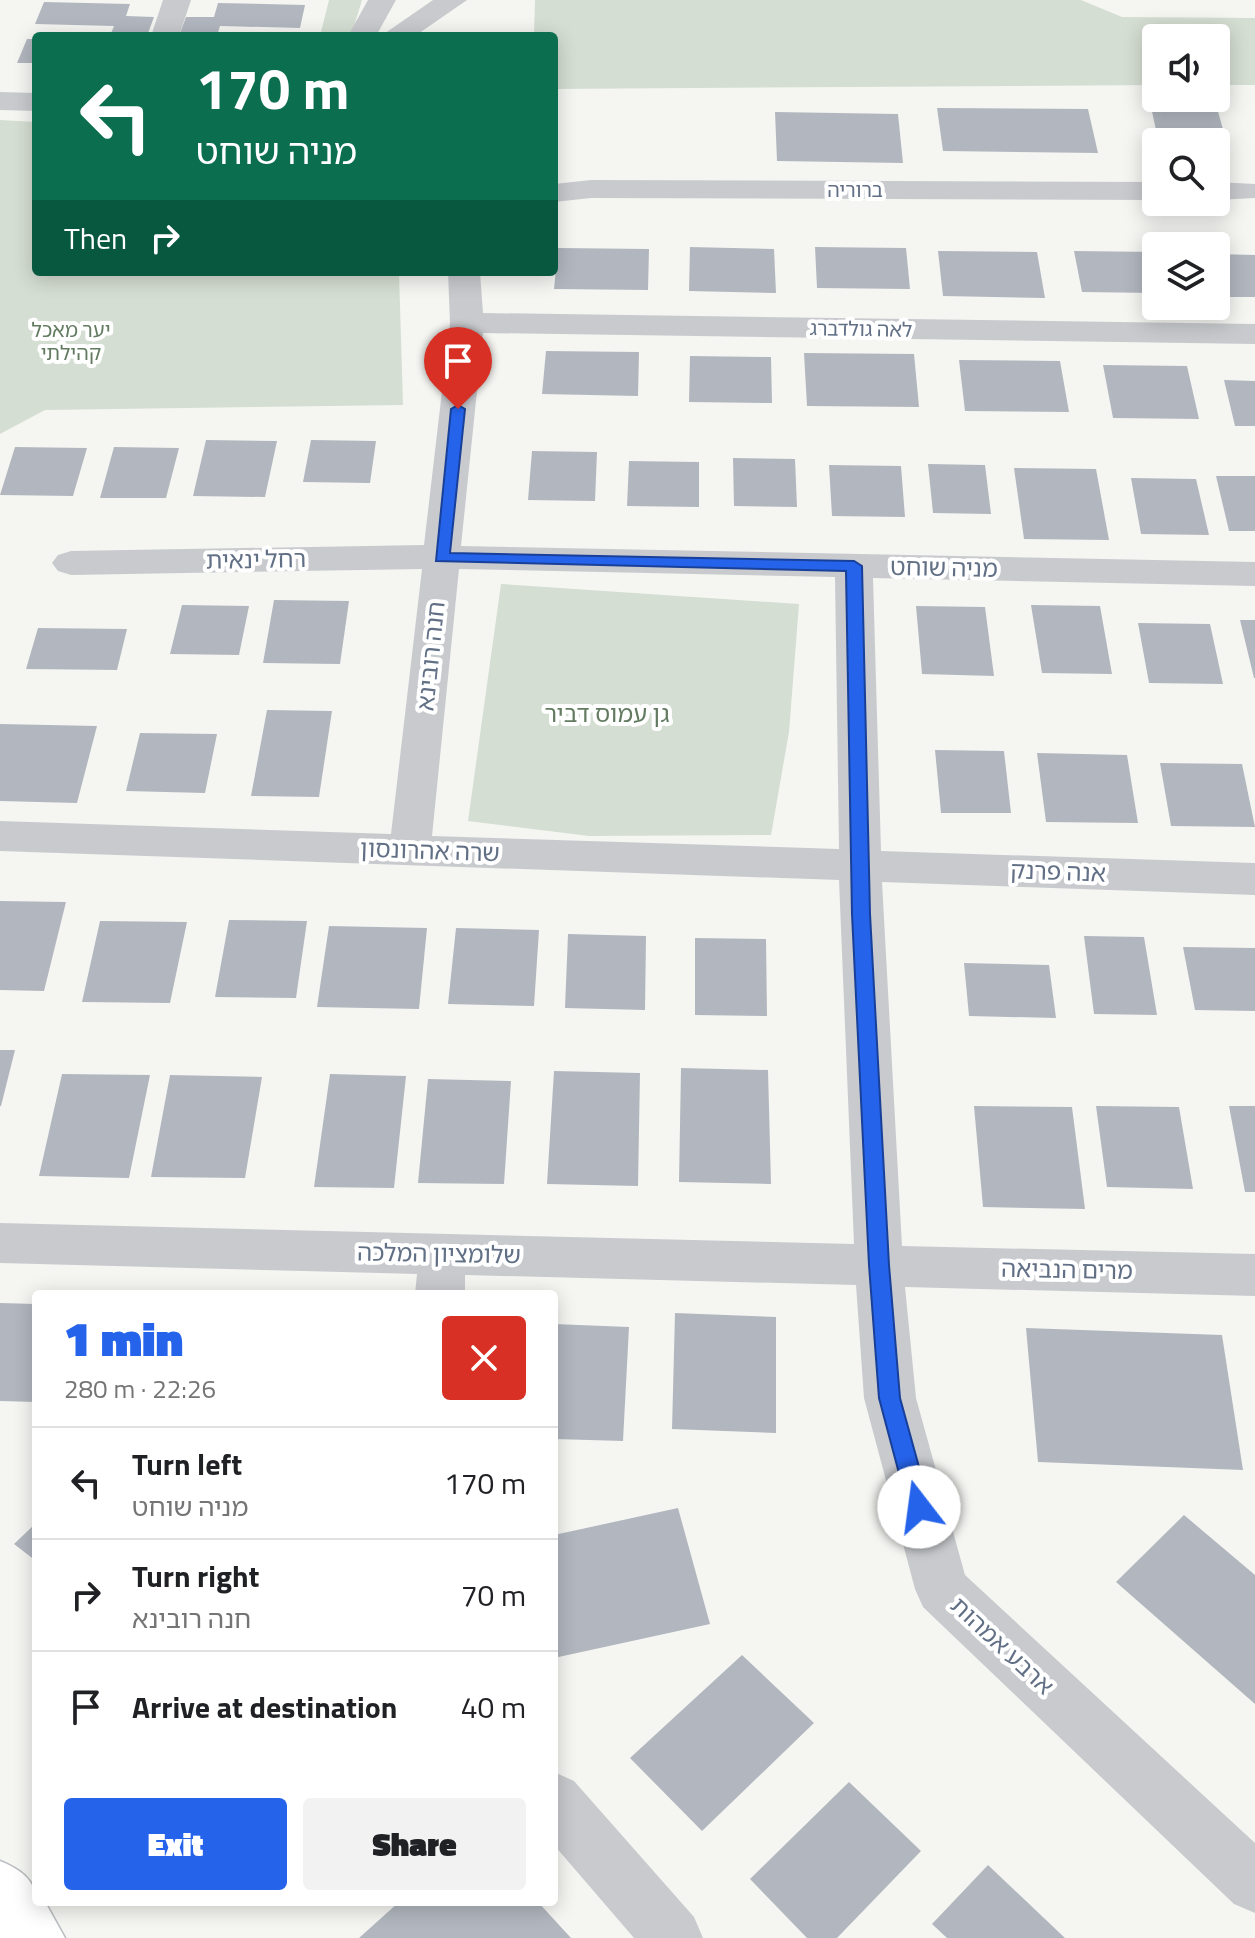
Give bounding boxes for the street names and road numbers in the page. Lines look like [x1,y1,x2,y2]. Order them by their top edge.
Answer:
street label: ברוריה [827,174,883,205]
street label: לאה גולדברג [809,312,913,345]
street label: רחל ינאית [206,540,306,578]
street label: מניה שוחט [890,548,998,586]
street label: חנה רובינא [406,599,454,712]
street label: שרה אהרונסון [360,830,501,870]
street label: אנה פרנק [1010,851,1106,891]
street label: שלומציון המלכה [357,1234,521,1272]
street label: מרים הנביאה [1001,1250,1133,1288]
street label: ארבע אמהות [943,1588,1062,1703]

